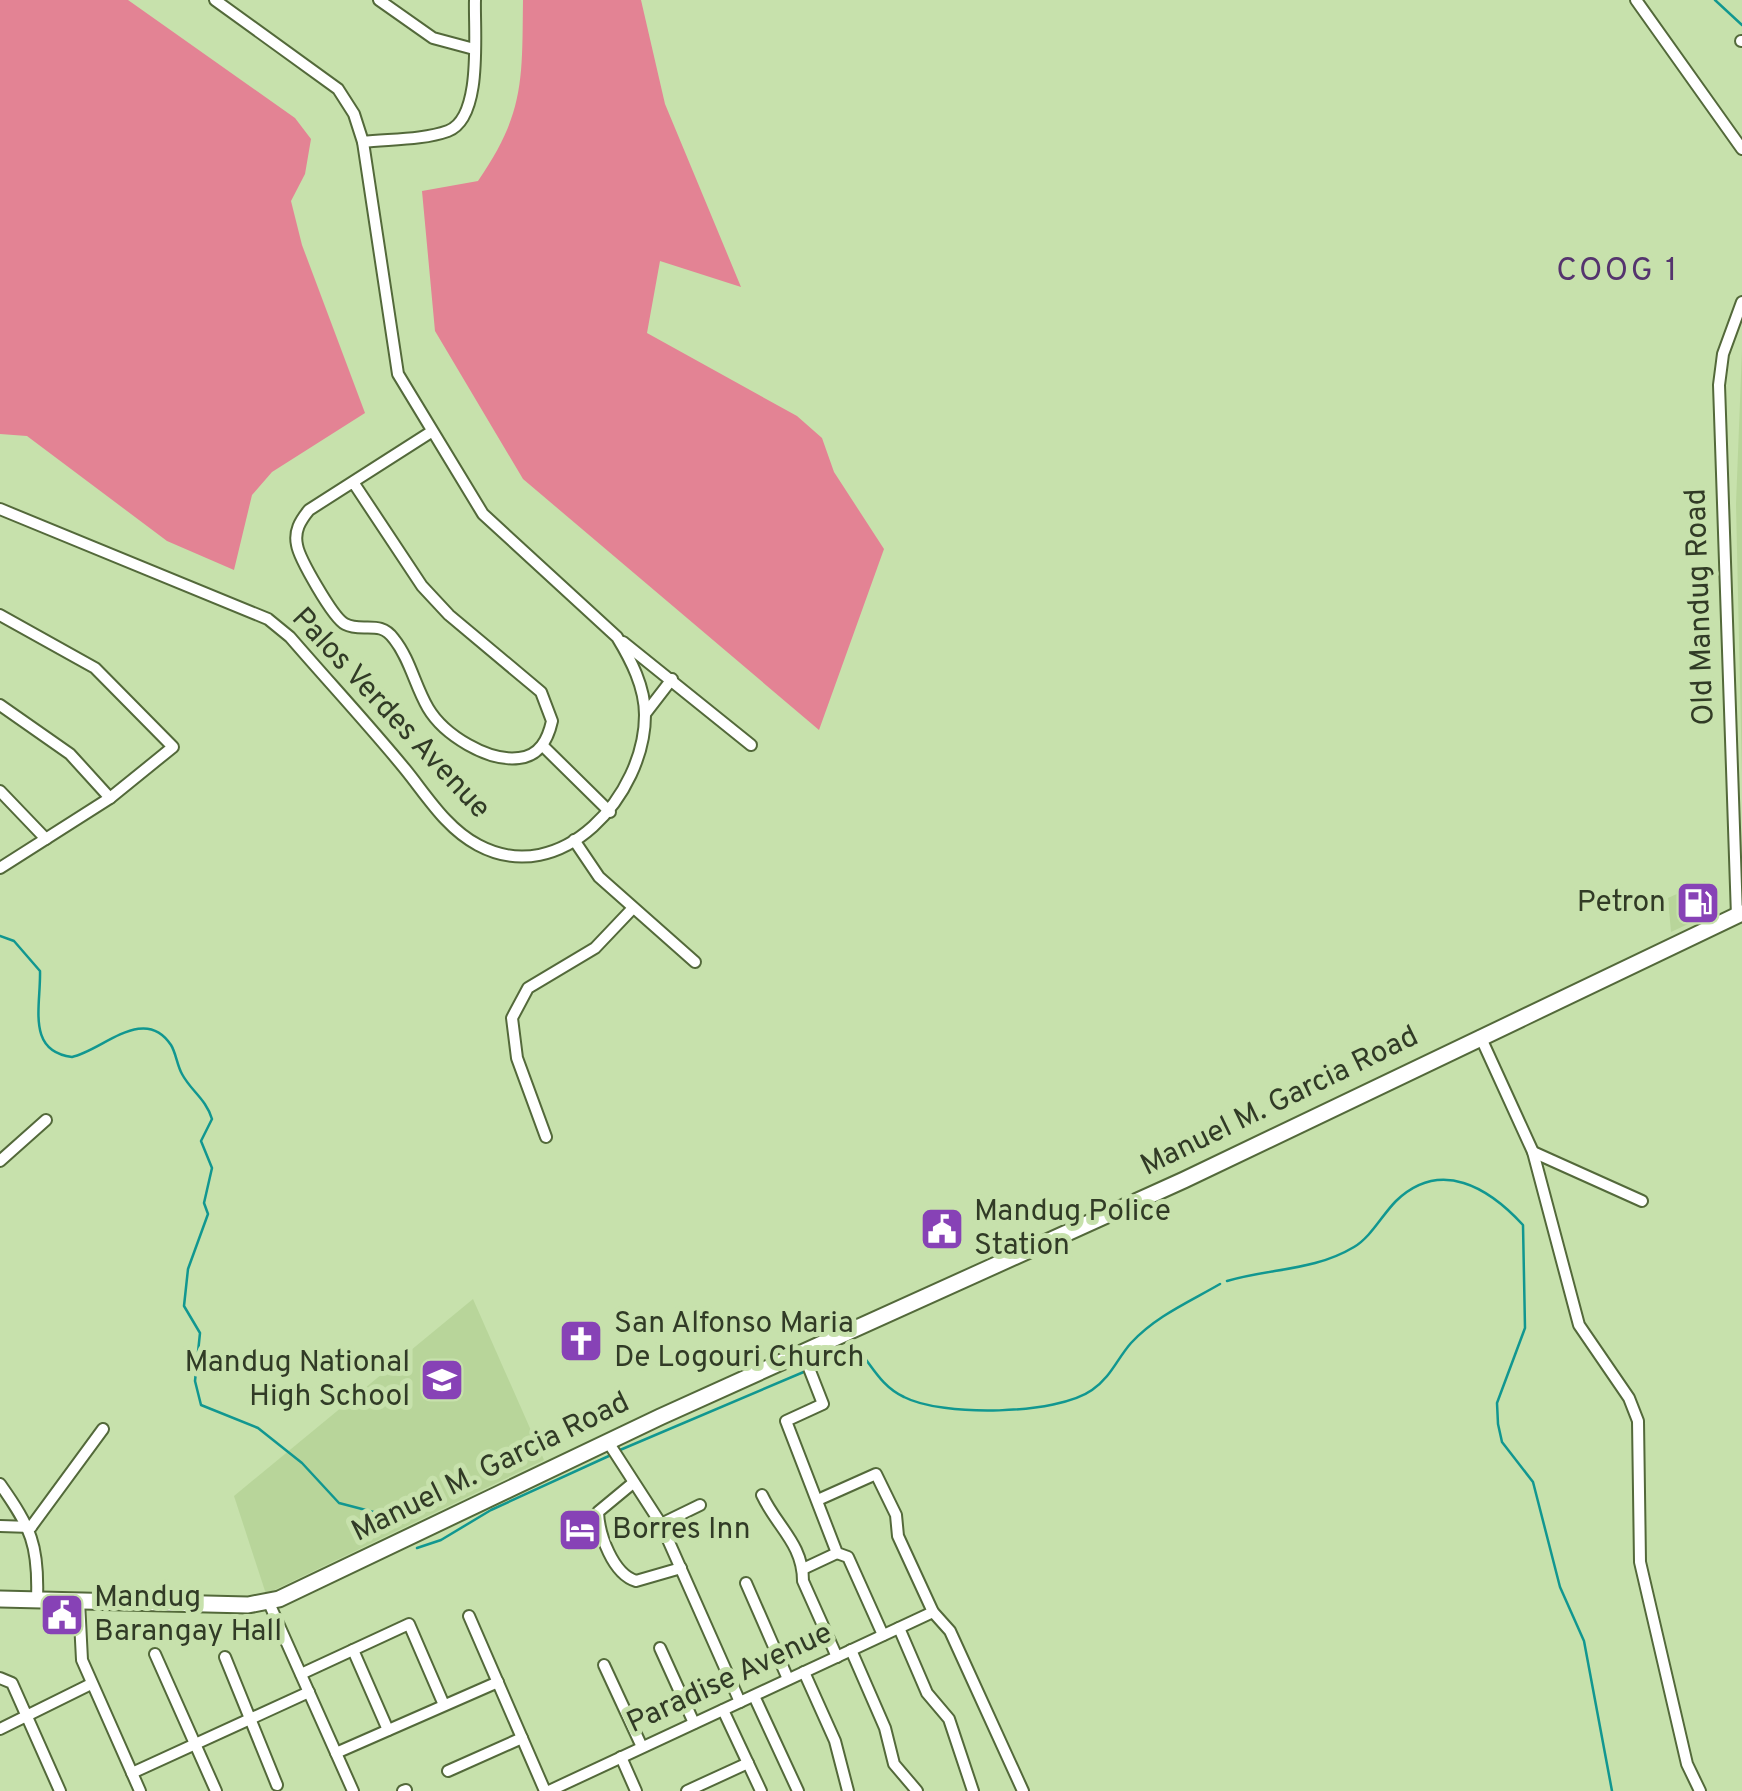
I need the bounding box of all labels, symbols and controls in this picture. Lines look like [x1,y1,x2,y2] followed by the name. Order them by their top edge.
[1556,252,1680,292] district label: COOG 1
[1678,488,1724,726] street label: Old Mandug Road
[283,601,497,827] street label: Palos Verdes Avenue
[1675,880,1721,926] fuel station icon: Petron
[1577,885,1666,922] place label: Petron
[1135,1019,1425,1185] street label: Manuel M. Garcia Road
[974,1194,1171,1265] place label: Mandug Police Station
[919,1206,965,1252] public building icon: Mandug Police Station
[614,1306,864,1377] place label: San Alfonso Maria De Logouri Church
[558,1318,604,1364] church icon: San Alfonso Maria De Logouri Church
[184,1345,410,1416] place label: Mandug National High School
[419,1357,465,1403] school or university icon: Mandug National High School
[346,1385,636,1551] street label: Manuel M. Garcia Road
[557,1507,603,1553] hotel icon: Borres Inn
[612,1512,751,1549] place label: Borres Inn
[94,1580,282,1651] place label: Mandug Barangay Hall
[39,1592,85,1638] public building icon: Mandug Barangay Hall
[621,1615,839,1743] street label: Paradise Avenue

